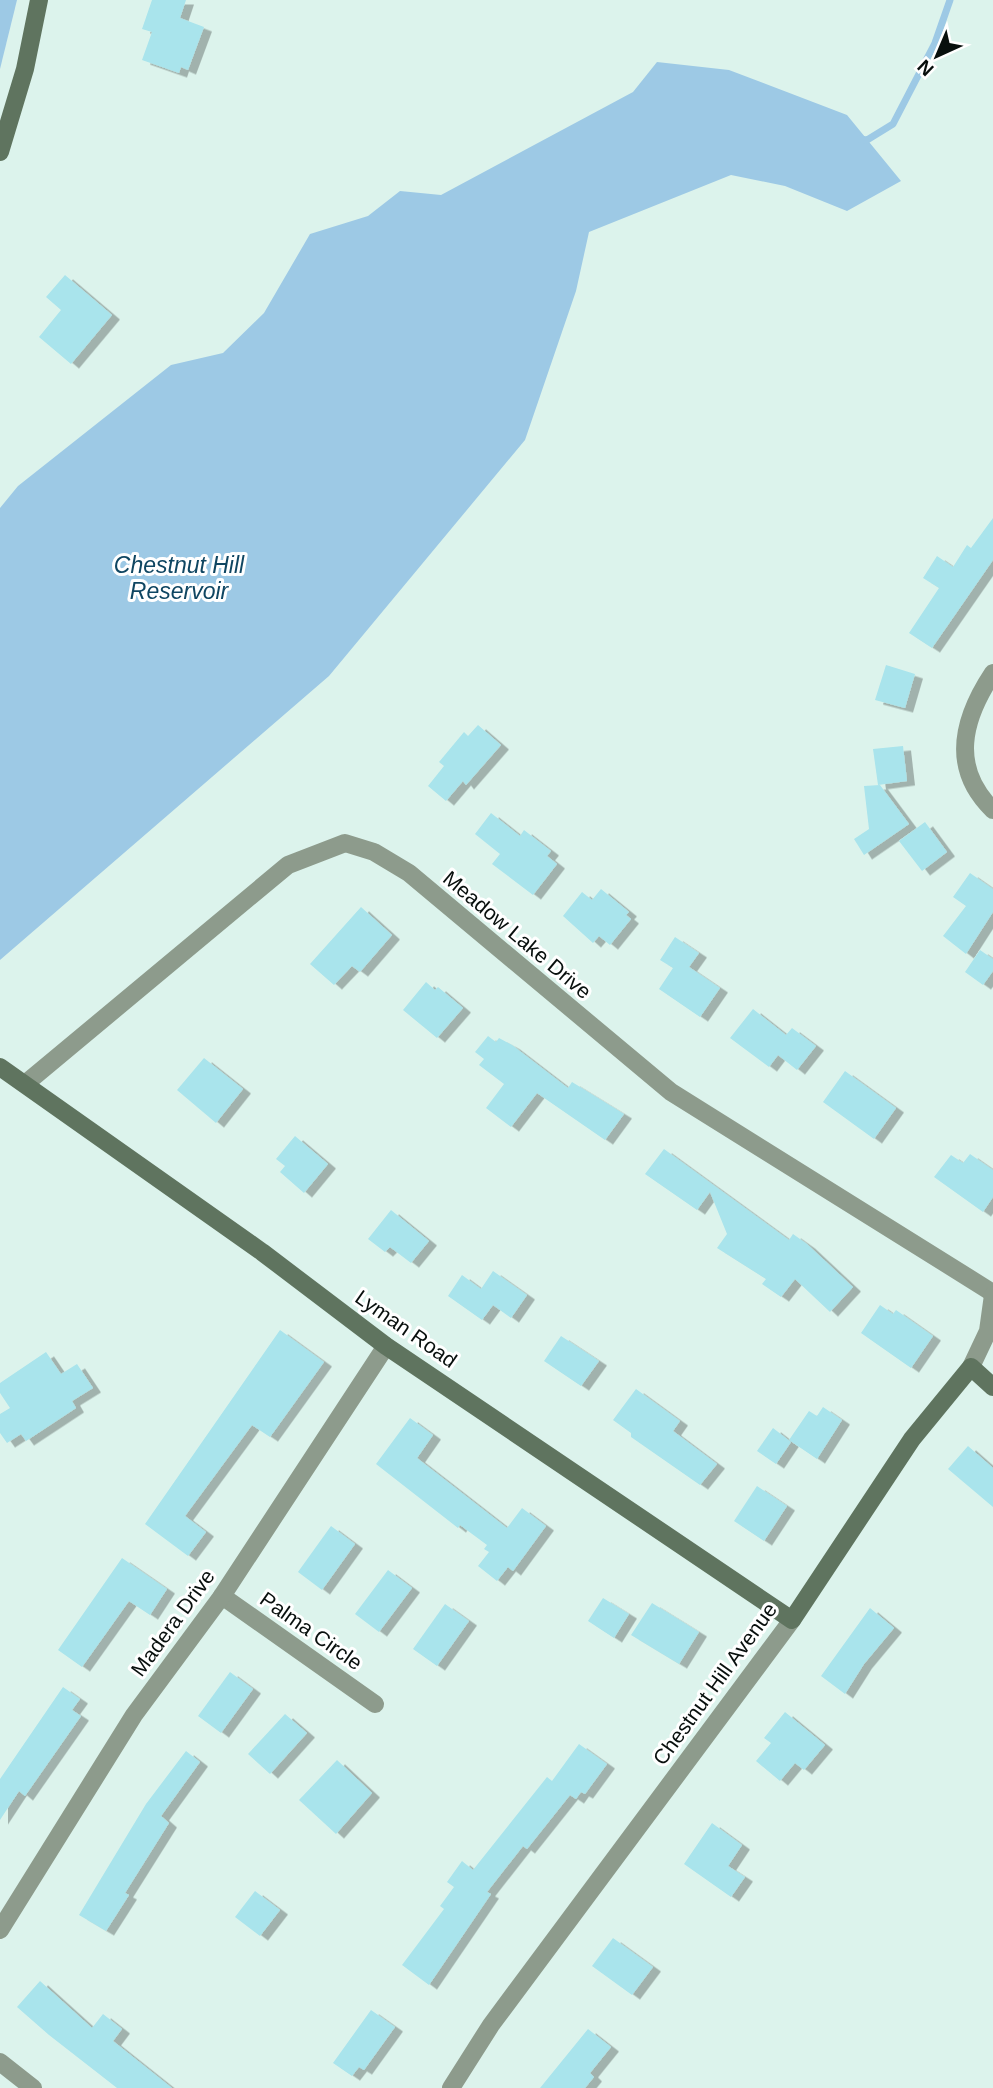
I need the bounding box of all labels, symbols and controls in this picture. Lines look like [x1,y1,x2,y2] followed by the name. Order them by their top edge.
[902,21,972,91] north arrow
[913,56,938,80] text: N
[114,552,245,604] water label: Chestnut Hill Reservoir
[439,866,596,1003] street label: Meadow Lake Drive
[351,1285,461,1372] street label: Lyman Road
[126,1565,219,1680] street label: Madera Drive
[256,1587,367,1674] street label: Palma Circle
[648,1598,781,1769] street label: Chestnut Hill Avenue

